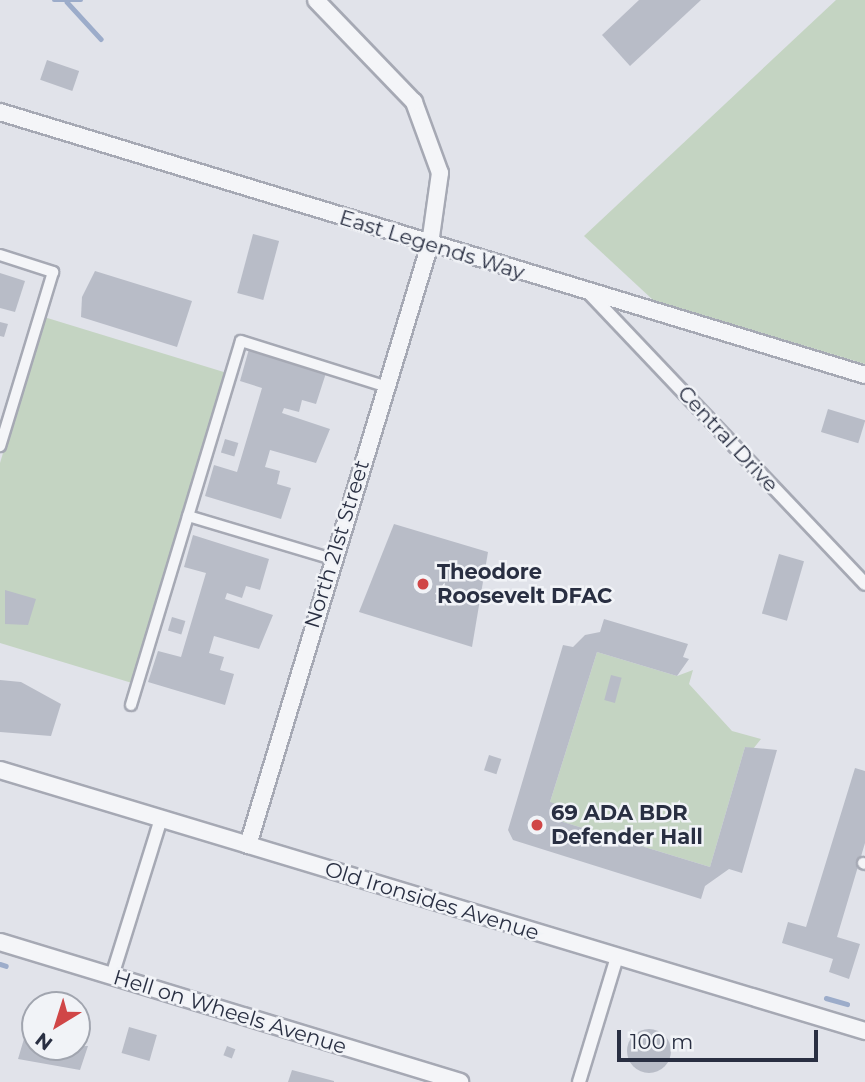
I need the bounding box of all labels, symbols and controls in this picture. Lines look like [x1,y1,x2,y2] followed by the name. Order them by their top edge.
[336,205,528,285] street label: East Legends Way
[672,381,784,497] street label: Central Drive
[299,457,375,631] street label: North 21st Street
[437,559,612,609] place label: Theodore Roosevelt DFAC
[415,576,431,592] marker: Theodore Roosevelt DFAC
[551,800,703,850] place label: 69 ADA BDR Defender Hall
[529,817,545,833] marker: 69 ADA BDR Defender Hall
[322,856,542,946] street label: Old Ironsides Avenue
[110,964,350,1060] street label: Hell on Wheels Avenue
[21,991,91,1061] north arrow
[620,1016,821,1060] scale bar
[31,1028,57,1055] text: N
[630,1029,693,1054] text: 100 m

